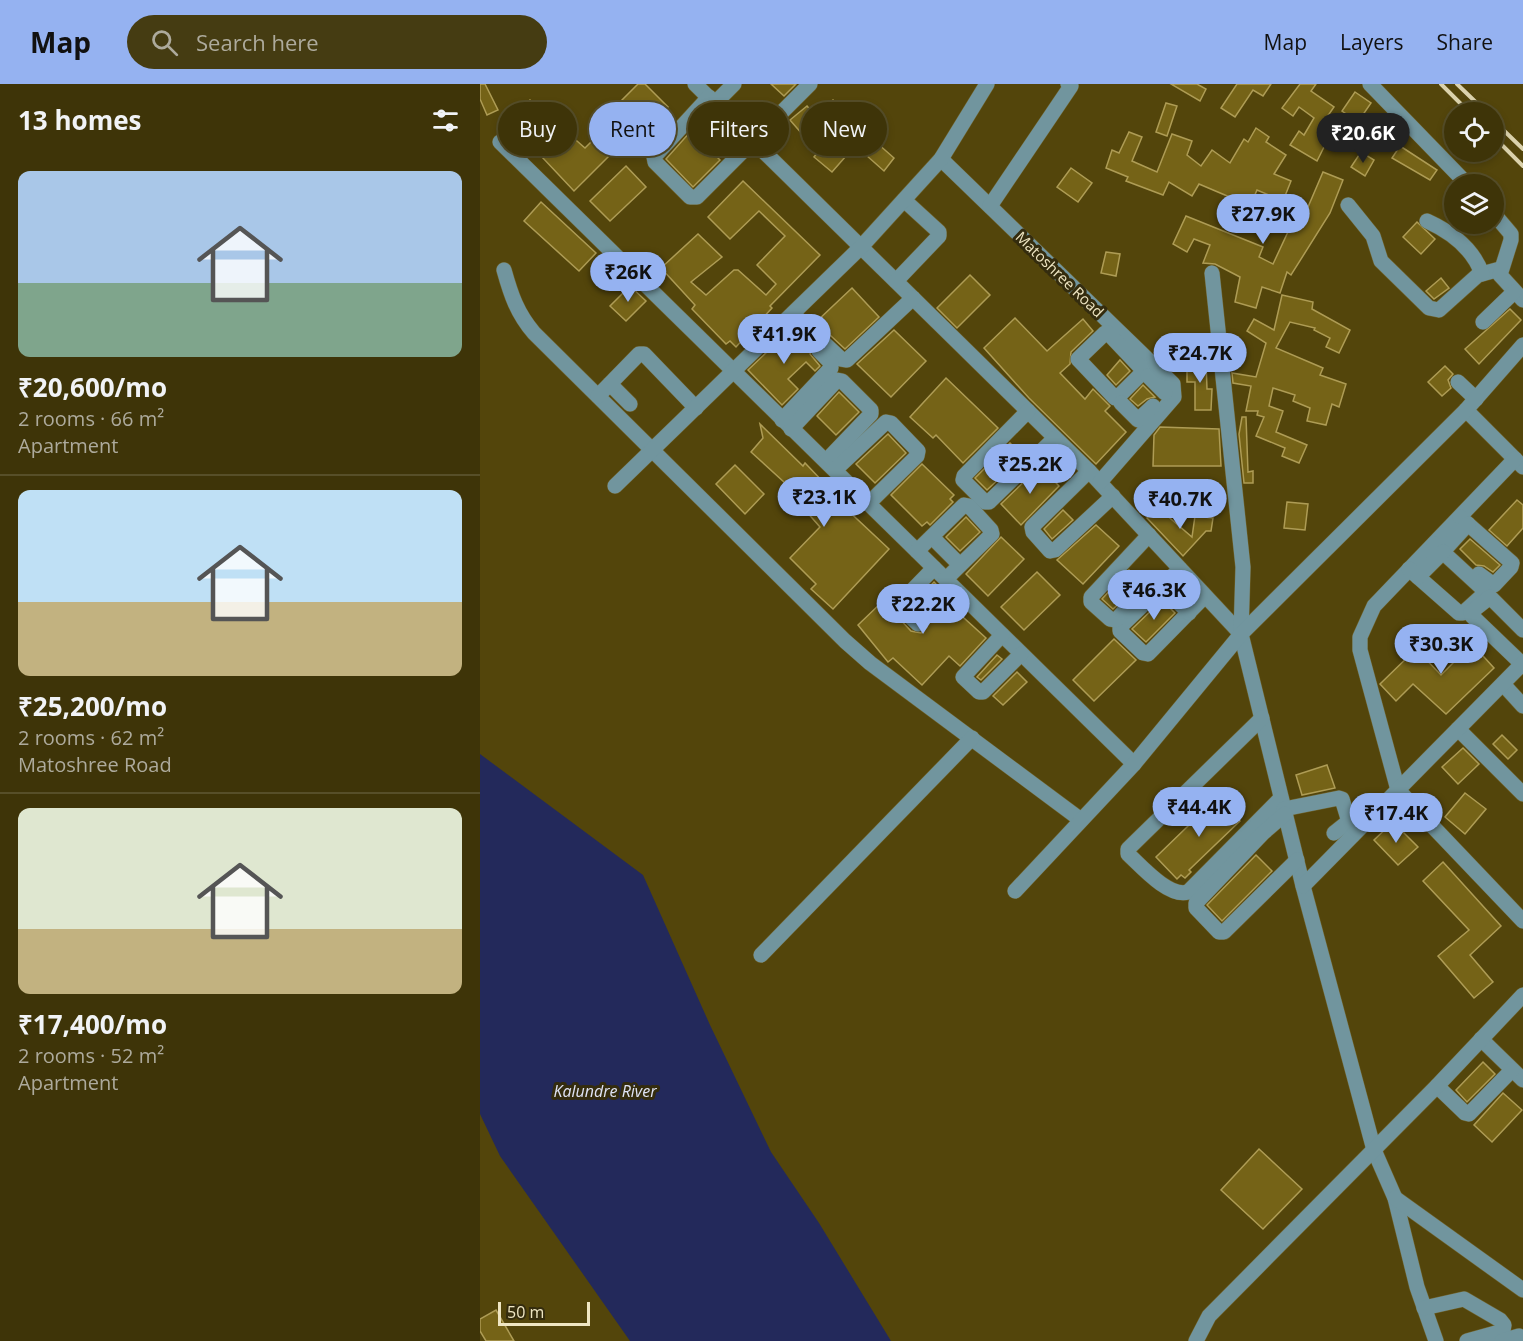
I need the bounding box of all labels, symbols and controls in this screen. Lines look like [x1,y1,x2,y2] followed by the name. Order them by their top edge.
[127,15,547,69] search box
[30,23,91,61] text: Map
[148,26,181,59] icon: search
[196,27,319,57] text: Search here
[1264,28,1307,56] text: Map
[1340,28,1404,56] text: Layers
[1437,28,1493,56] text: Share
[18,102,142,138] text: 13 homes
[498,102,577,156] chip: Buy
[589,102,676,156] chip: Rent
[688,102,789,156] chip: Filters
[801,102,887,156] chip: New
[1444,102,1504,234] map controls
[1444,102,1504,162] button: locate
[429,104,462,137] icon: filters
[1314,113,1412,164] pin: ₹20.6K
[1331,119,1395,146] text: ₹20.6K
[1444,174,1504,234] button: layers
[1214,194,1312,245] pin: ₹27.9K
[1231,200,1295,227] text: ₹27.9K
[186,210,294,318] icon: home
[1012,227,1108,321] street label: Matoshree Road
[592,252,664,303] pin: ₹26K
[604,258,652,285] text: ₹26K
[735,314,833,365] pin: ₹41.9K
[752,320,816,347] text: ₹41.9K
[1151,333,1249,384] pin: ₹24.7K
[1168,339,1232,366] text: ₹24.7K
[18,369,167,405] text: ₹20,600/mo
[18,405,164,432] text: 2 rooms · 66 m²
[18,432,118,459] text: Apartment
[981,444,1079,495] pin: ₹25.2K
[998,450,1062,477] text: ₹25.2K
[775,477,873,528] pin: ₹23.1K
[1131,479,1229,530] pin: ₹40.7K
[792,483,856,510] text: ₹23.1K
[1148,485,1212,512] text: ₹40.7K
[186,529,294,637] icon: home
[1105,570,1203,621] pin: ₹46.3K
[1122,576,1186,603] text: ₹46.3K
[874,584,972,635] pin: ₹22.2K
[891,590,955,617] text: ₹22.2K
[1392,624,1490,675] pin: ₹30.3K
[1409,630,1473,657] text: ₹30.3K
[18,688,167,724] text: ₹25,200/mo
[18,724,164,751] text: 2 rooms · 62 m²
[18,751,172,778] text: Matoshree Road
[1150,787,1248,838] pin: ₹44.4K
[1167,793,1231,820] text: ₹44.4K
[1347,793,1445,844] pin: ₹17.4K
[1364,799,1428,826] text: ₹17.4K
[186,847,294,955] icon: home
[18,1006,167,1042] text: ₹17,400/mo
[18,1042,164,1069] text: 2 rooms · 52 m²
[18,1069,118,1096] text: Apartment
[553,1080,657,1102] water label: Kalundre River
[498,1299,590,1326] scale bar
[507,1301,544,1323] text: 50 m

